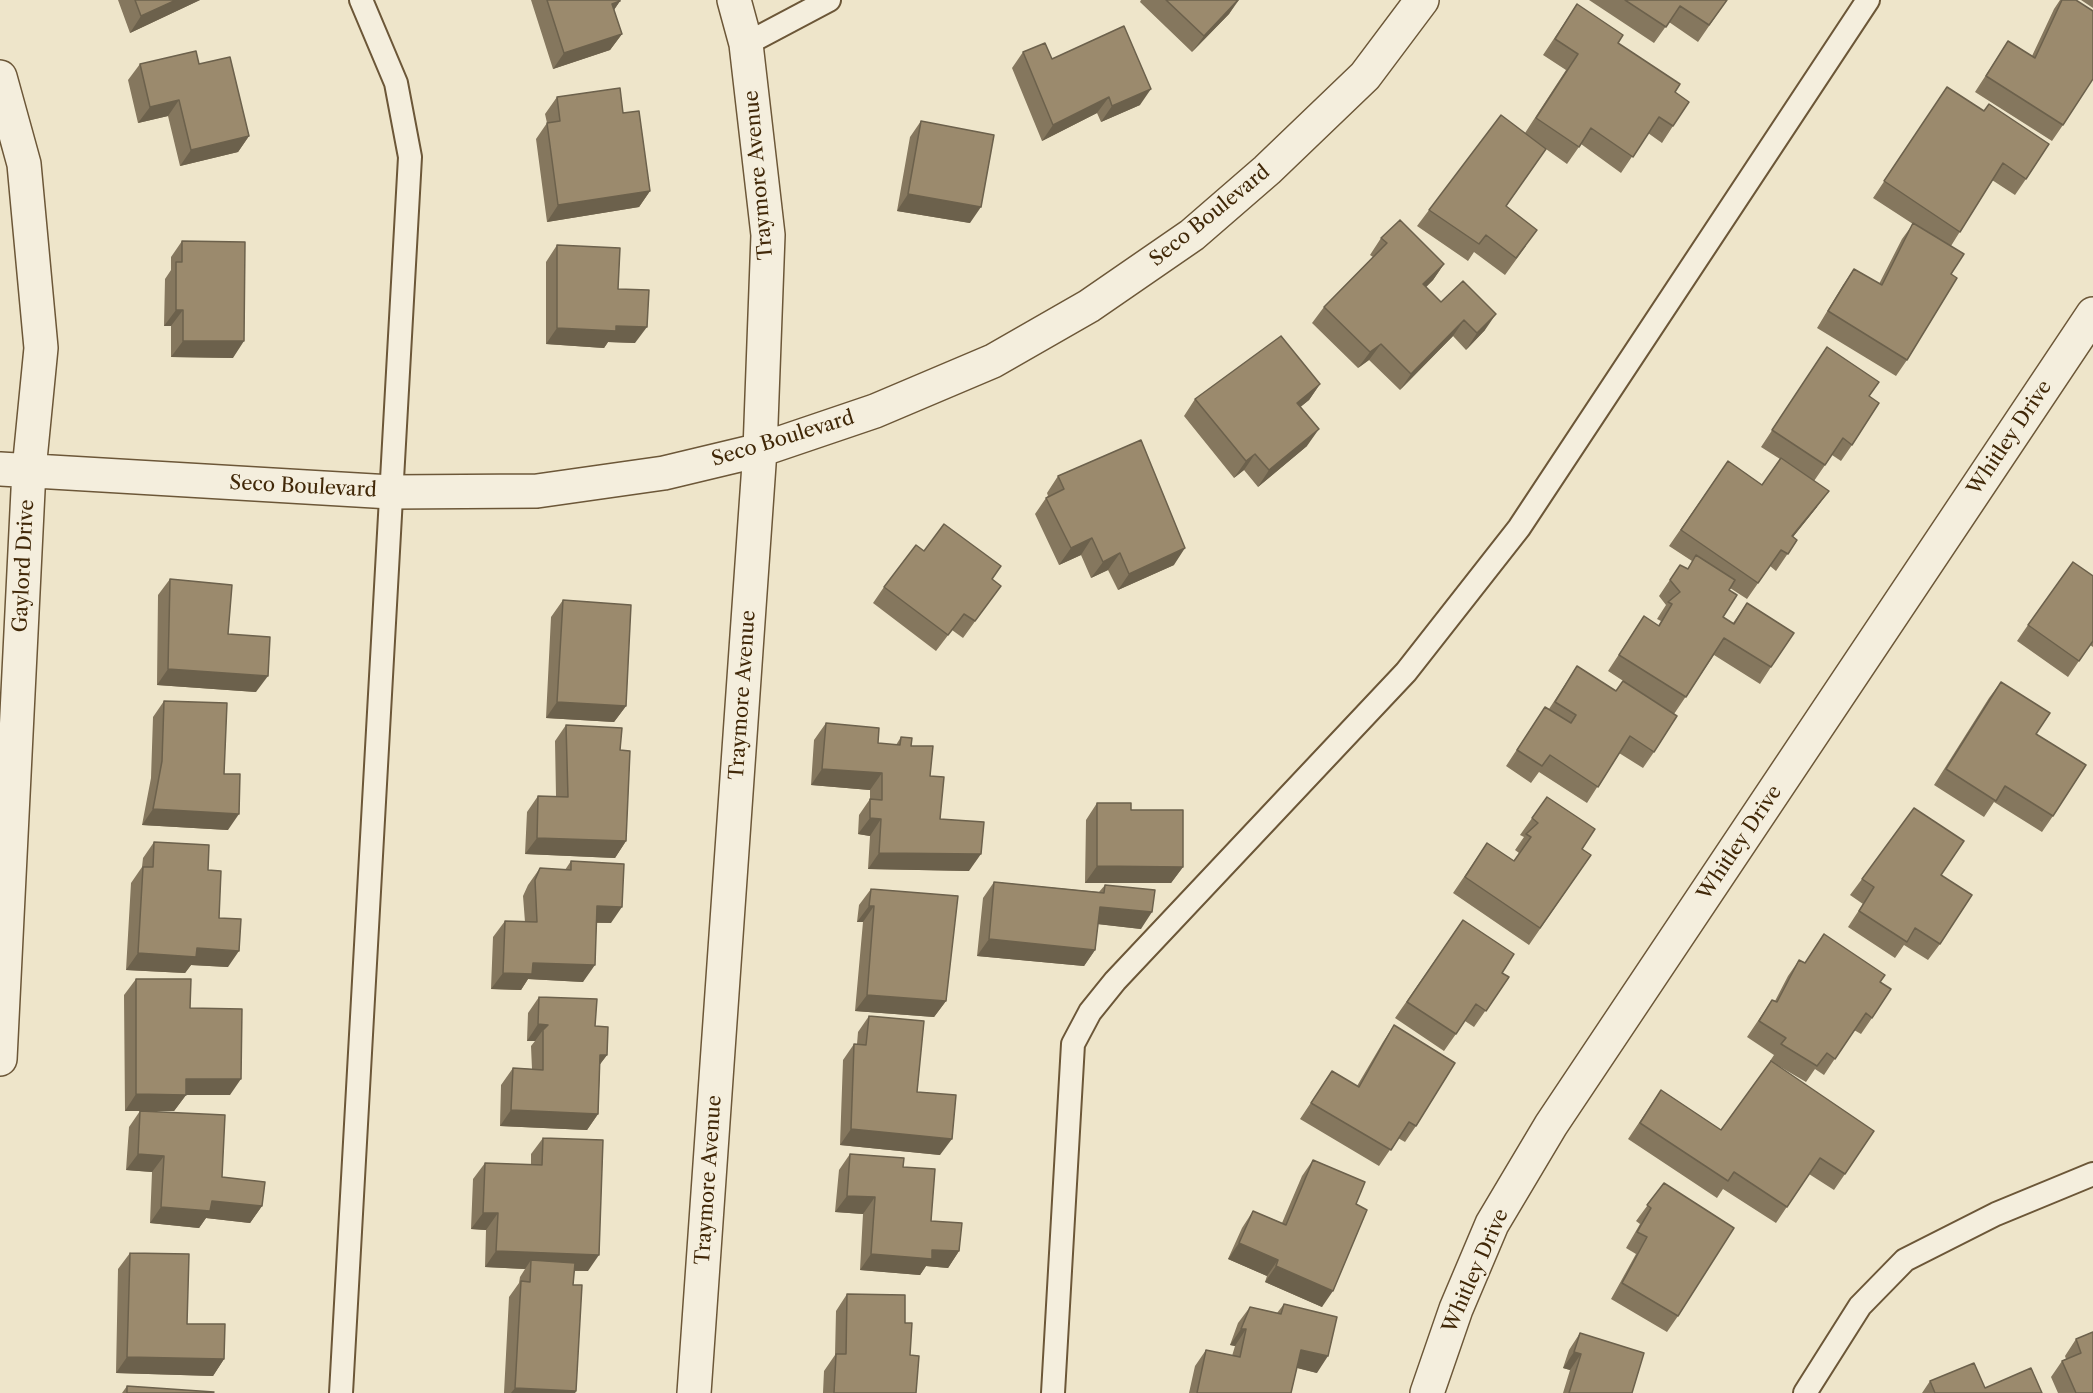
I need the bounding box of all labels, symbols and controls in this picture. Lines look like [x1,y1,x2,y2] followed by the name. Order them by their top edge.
[740,89,778,261] street label: Traymore Avenue
[1145,160,1275,272] street label: Seco Boulevard
[1963,376,2057,500] street label: Whitley Drive
[709,406,857,472] street label: Seco Boulevard
[229,471,377,503] street label: Seco Boulevard
[9,499,39,633] street label: Gaylord Drive
[725,609,761,781] street label: Traymore Avenue
[1693,781,1787,905] street label: Whitley Drive
[691,1094,727,1266] street label: Traymore Avenue
[1438,1205,1514,1337] street label: Whitley Drive

